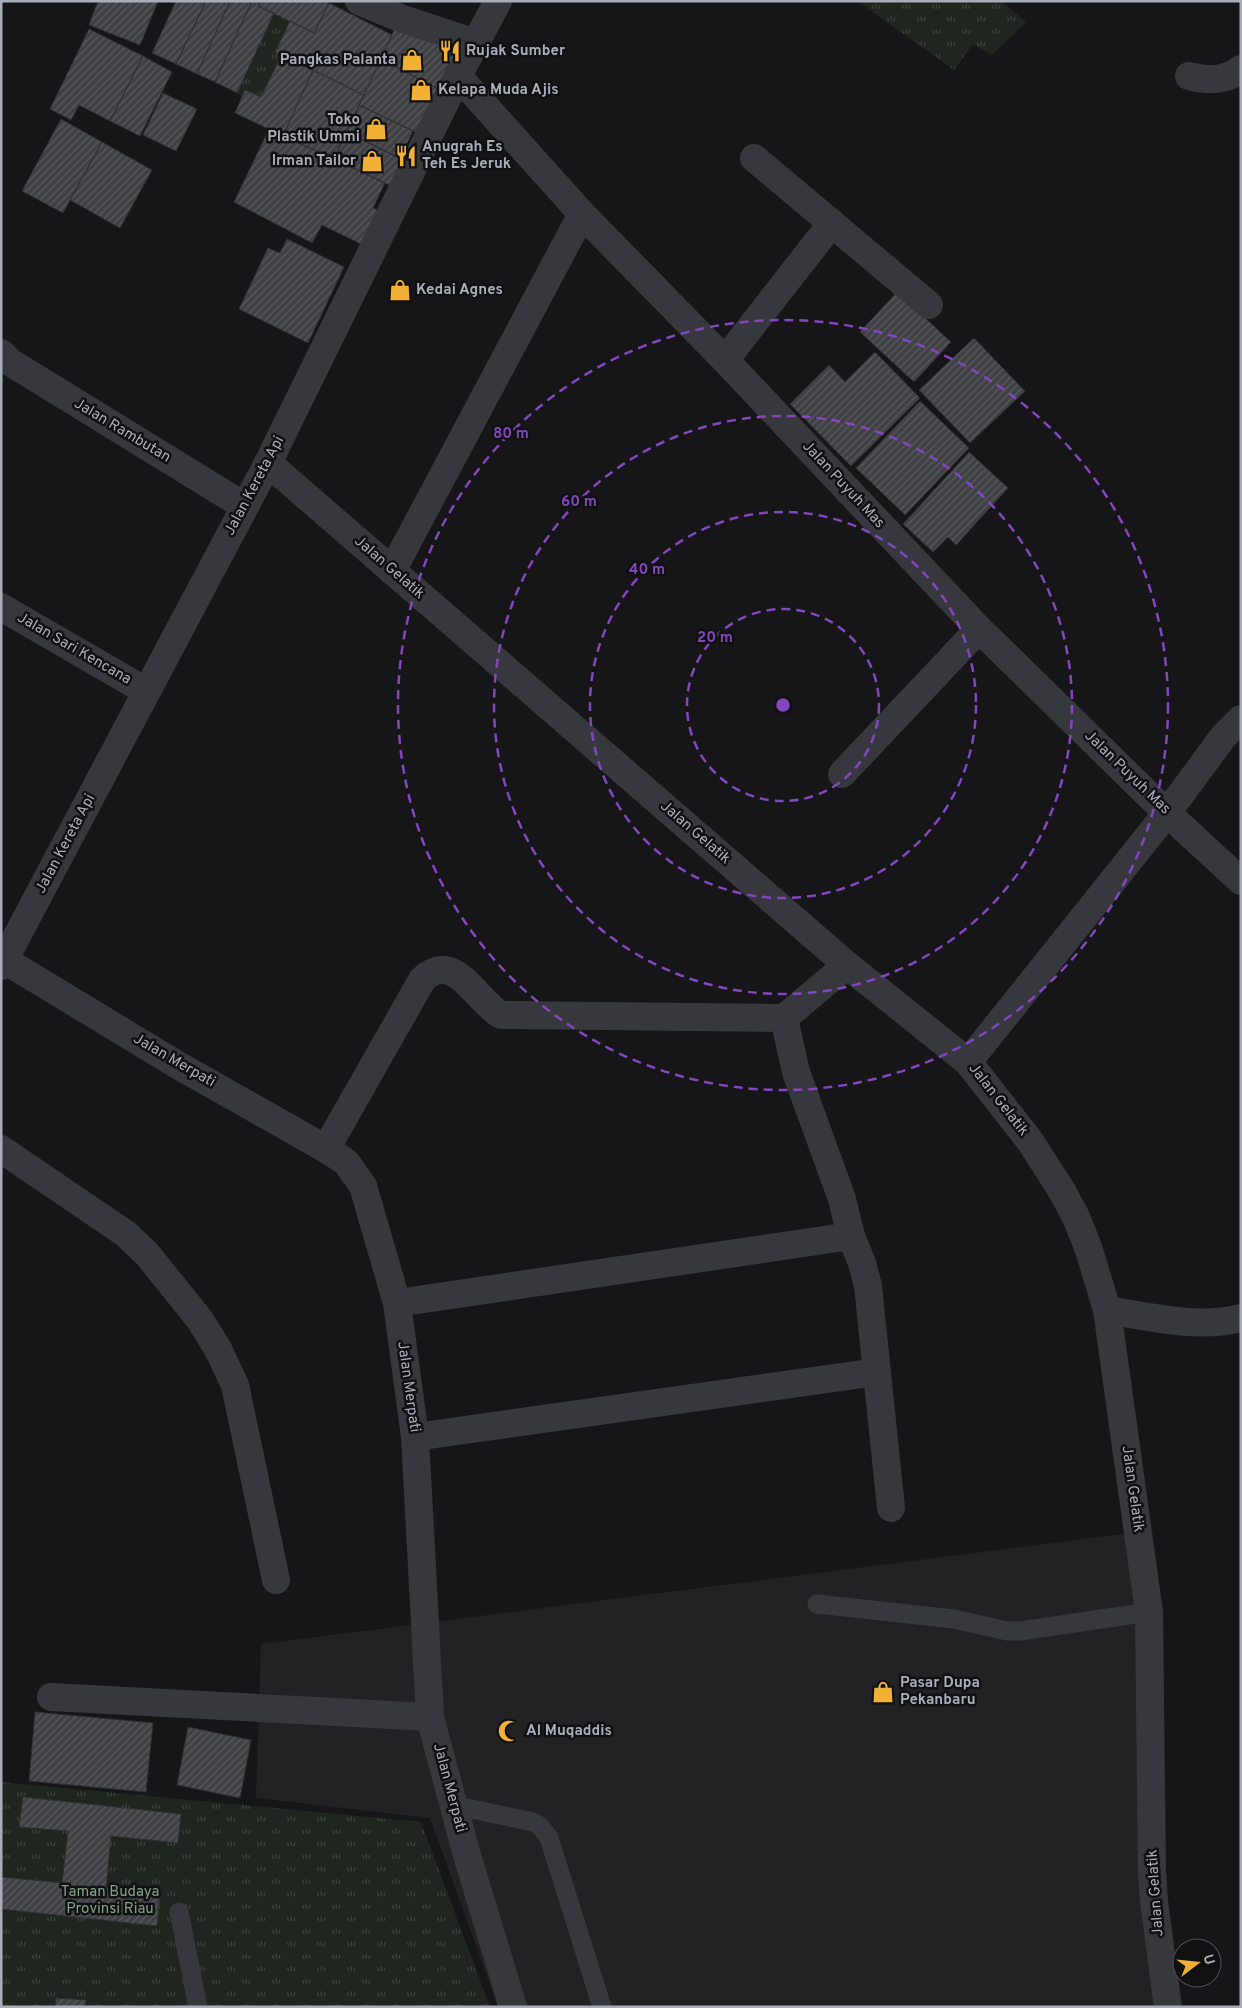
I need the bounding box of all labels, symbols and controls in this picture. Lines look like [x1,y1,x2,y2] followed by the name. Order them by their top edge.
[437,38,463,64] restaurant icon: Rujak Sumber
[466,42,566,61] place label: Rujak Sumber
[399,47,425,73] shop icon: Pangkas Palanta
[280,51,396,70] place label: Pangkas Palanta
[408,77,434,103] shop icon: Kelapa Muda Ajis
[438,81,559,100] place label: Kelapa Muda Ajis
[267,111,360,147] place label: Toko Plastik Ummi
[363,116,389,142] shop icon: Toko Plastik Ummi
[422,138,511,174] place label: Anugrah Es Teh Es Jeruk
[393,143,419,169] restaurant icon: Anugrah Es Teh Es Jeruk
[359,148,385,174] shop icon: Irman Tailor
[272,152,357,171] place label: Irman Tailor
[387,277,413,303] shop icon: Kedai Agnes
[416,281,503,300] place label: Kedai Agnes
[70,395,174,467] street label: Jalan Rambutan
[493,425,529,444] text: 80 m
[221,433,289,539] street label: Jalan Kereta Api
[798,437,888,533] street label: Jalan Puyuh Mas
[561,493,597,512] text: 60 m
[350,532,428,604] street label: Jalan Gelatik
[629,561,665,580] text: 40 m
[14,609,134,689] street label: Jalan Sari Kencana
[697,629,733,648] text: 20 m
[774,696,792,714] centre of rings
[1080,727,1174,819] street label: Jalan Puyuh Mas
[32,791,100,897] street label: Jalan Kereta Api
[656,797,734,869] street label: Jalan Gelatik
[130,1030,218,1092] street label: Jalan Merpati
[964,1060,1032,1140] street label: Jalan Gelatik
[392,1340,424,1434] street label: Jalan Merpati
[1117,1445,1147,1534] street label: Jalan Gelatik
[900,1674,980,1710] place label: Pasar Dupa Pekanbaru
[870,1679,896,1705] shop icon: Pasar Dupa Pekanbaru
[496,1718,522,1744] mosque icon: Al Muqaddis
[526,1722,612,1741] place label: Al Muqaddis
[428,1741,470,1835] street label: Jalan Merpati
[1143,1849,1169,1937] street label: Jalan Gelatik
[61,1883,159,1919] park label: Taman Budaya Provinsi Riau
[1172,1938,1222,1988] north arrow
[1199,1953,1218,1967] text: U

